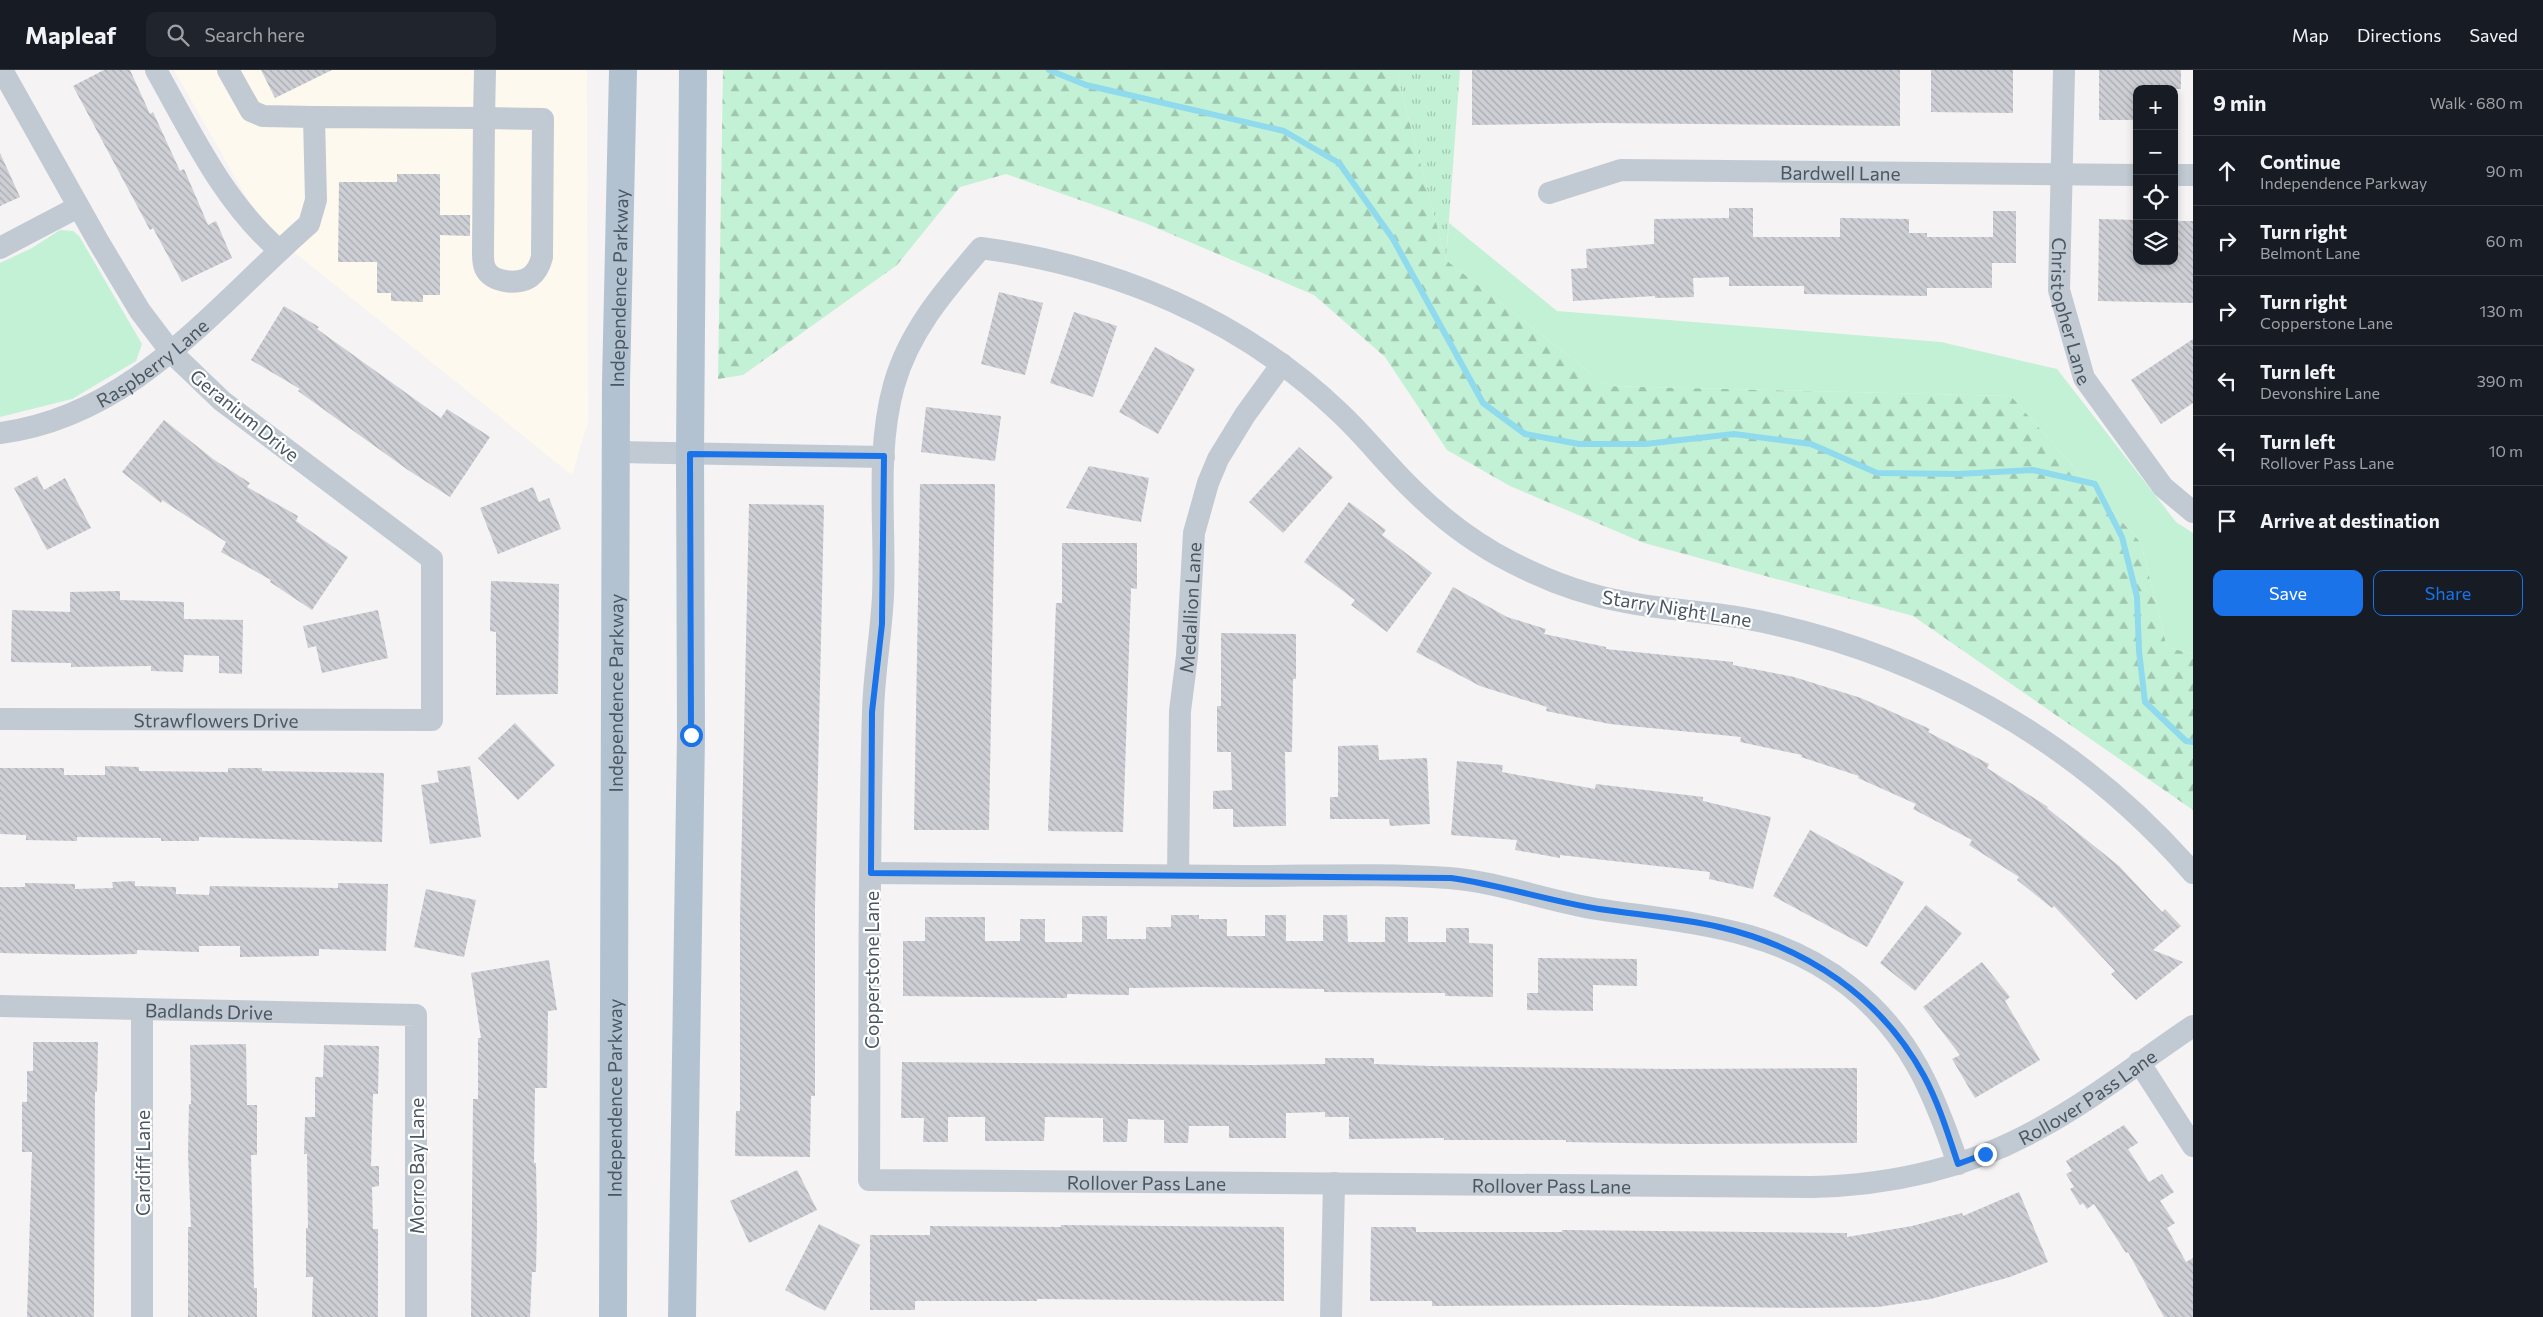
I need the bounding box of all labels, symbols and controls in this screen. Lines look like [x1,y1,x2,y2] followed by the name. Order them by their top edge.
[146,12,496,57] search box
[25,20,116,49] text: Mapleaf
[164,21,192,49] icon: search
[204,23,305,46] text: Search here
[2292,24,2329,46] text: Map
[2357,24,2441,46] text: Directions
[2469,24,2518,46] text: Saved
[2133,85,2178,265] map controls
[2133,85,2178,130] button: +
[2213,90,2266,115] text: 9 min
[2430,93,2523,112] text: Walk · 680 m
[2133,130,2178,175] button: −
[2260,150,2340,173] text: Continue
[2213,157,2241,185] icon: ahead
[1780,160,1901,184] street label: Bardwell Lane
[2486,161,2523,180] text: 90 m
[2260,173,2427,192] text: Independence Parkway
[2133,175,2178,220] button: locate
[604,188,632,387] street label: Independence Parkway
[2133,220,2178,265] button: layers
[2260,220,2347,243] text: Turn right
[2213,227,2241,255] icon: right
[2486,231,2523,250] text: 60 m
[2047,237,2096,389] street label: Christopher Lane
[2260,243,2360,262] text: Belmont Lane
[2260,290,2347,313] text: Turn right
[2213,297,2241,325] icon: right
[2480,301,2523,320] text: 130 m
[92,313,213,412] street label: Raspberry Lane
[2260,313,2393,332] text: Copperstone Lane
[2260,360,2335,383] text: Turn left
[186,364,304,466] street label: Geranium Drive
[2213,367,2241,395] icon: left
[2477,371,2523,390] text: 390 m
[2260,383,2380,402] text: Devonshire Lane
[2260,430,2335,453] text: Turn left
[2213,437,2241,465] icon: left
[2489,441,2523,460] text: 10 m
[2260,453,2394,472] text: Rollover Pass Lane
[2213,507,2241,535] icon: arrive
[2260,509,2440,532] text: Arrive at destination
[1173,541,1205,674] street label: Medallion Lane
[2213,570,2363,616] button: Save
[2373,570,2523,616] button: Share
[1601,585,1753,631] street label: Starry Night Lane
[603,593,627,792] street label: Independence Parkway
[134,708,298,731] street label: Strawflowers Drive
[680,724,703,747] route start
[860,891,883,1049] street label: Copperstone Lane
[145,998,273,1023] street label: Badlands Drive
[602,998,626,1197] street label: Independence Parkway
[2014,1044,2160,1149] street label: Rollover Pass Lane
[405,1098,428,1234] street label: Morro Bay Lane
[131,1110,154,1216] street label: Cardiff Lane
[1974,1143,1997,1166] route end
[1067,1170,1226,1194] street label: Rollover Pass Lane
[1472,1173,1631,1197] street label: Rollover Pass Lane

